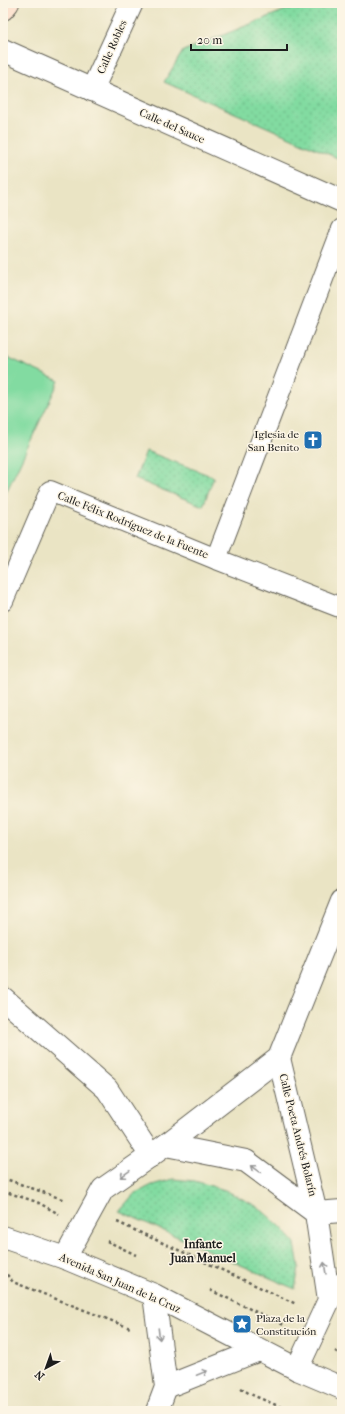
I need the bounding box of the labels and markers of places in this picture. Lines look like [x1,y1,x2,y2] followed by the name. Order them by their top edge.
[248,428,300,454] place label: Iglesia de San Benito
[302,429,324,451] church icon: Iglesia de San Benito
[256,1312,317,1338] place label: Plaza de la Constitución
[231,1313,253,1335] place icon: Plaza de la Constitución

